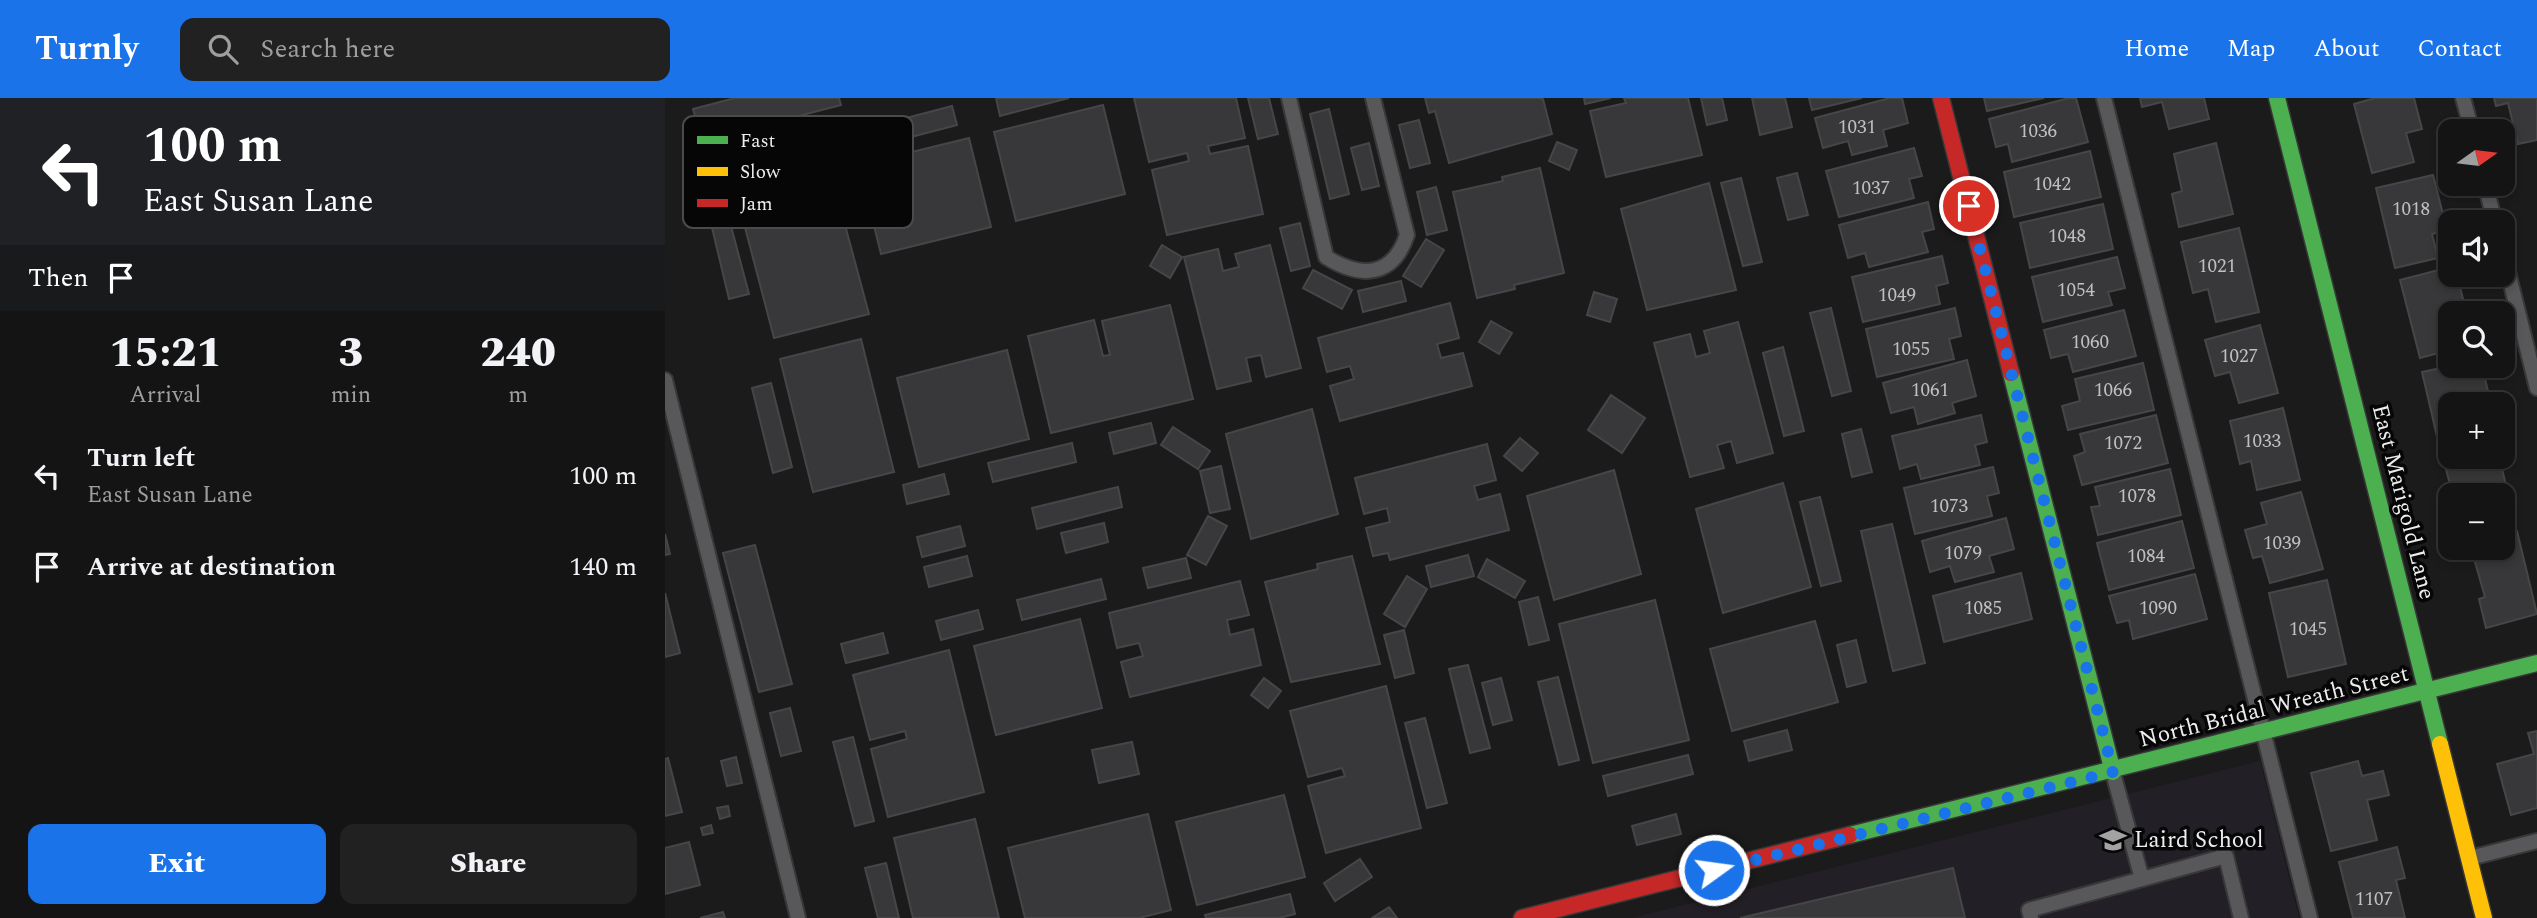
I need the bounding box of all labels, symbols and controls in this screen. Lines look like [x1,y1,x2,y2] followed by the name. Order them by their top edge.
[180,18,670,81] search box
[35,24,138,74] text: Turnly
[260,29,395,69] text: Search here
[204,30,242,68] icon: search
[2124,31,2189,67] text: Home
[2227,31,2275,67] text: Map
[2313,31,2379,67] text: About
[2417,31,2502,67] text: Contact
[143,109,282,184] text: 100 m
[1838,113,1876,142] house number: 1031
[683,116,913,228] legend
[2019,117,2057,146] house number: 1036
[2438,119,2515,196] north arrow
[2438,119,2515,560] map controls
[28,126,119,217] icon: left
[740,127,776,156] text: Fast
[740,158,781,187] text: Slow
[2033,170,2071,199] house number: 1042
[1852,174,1890,203] house number: 1037
[1939,176,1999,236] pin
[143,177,373,226] text: East Susan Lane
[1950,187,1988,225] icon: arrive
[740,190,772,219] text: Jam
[2392,195,2430,224] house number: 1018
[2438,210,2515,287] button: sound
[2048,222,2086,251] house number: 1048
[2198,252,2236,281] house number: 1021
[28,258,88,298] text: Then
[102,259,140,297] icon: arrive
[2057,276,2095,305] house number: 1054
[1878,281,1916,310] house number: 1049
[2438,301,2515,378] button: search
[109,322,222,385] text: 15:21
[338,322,364,385] text: 3
[480,322,556,385] text: 240
[2071,328,2109,357] house number: 1060
[1892,335,1930,364] house number: 1055
[2220,342,2258,371] house number: 1027
[1911,376,1949,405] house number: 1061
[2094,376,2132,405] house number: 1066
[130,378,201,413] text: Arrival
[331,378,371,413] text: min
[508,378,528,413] text: m
[2438,392,2515,469] button: +
[2362,401,2444,603] street label: East Marigold Lane
[2243,427,2281,456] house number: 1033
[2104,429,2142,458] house number: 1072
[87,438,195,478] text: Turn left
[569,456,637,496] text: 100 m
[28,457,66,495] icon: left
[87,478,253,513] text: East Susan Lane
[2118,482,2156,511] house number: 1078
[2438,483,2515,560] button: −
[1930,492,1968,521] house number: 1073
[2263,529,2301,558] house number: 1039
[1944,539,1982,568] house number: 1079
[2127,542,2165,571] house number: 1084
[87,547,336,587] text: Arrive at destination
[569,547,637,587] text: 140 m
[28,548,66,586] icon: arrive
[1964,594,2002,623] house number: 1085
[2139,594,2177,623] house number: 1090
[2289,615,2327,644] house number: 1045
[2135,657,2413,757] street label: North Bridal Wreath Street
[2134,823,2264,858] place label: Laird School
[28,824,326,904] button: Exit
[340,824,637,904] button: Share
[2098,825,2128,855] school or university icon: Laird School
[1677,833,1751,907] position arrow
[2355,885,2393,914] house number: 1107

